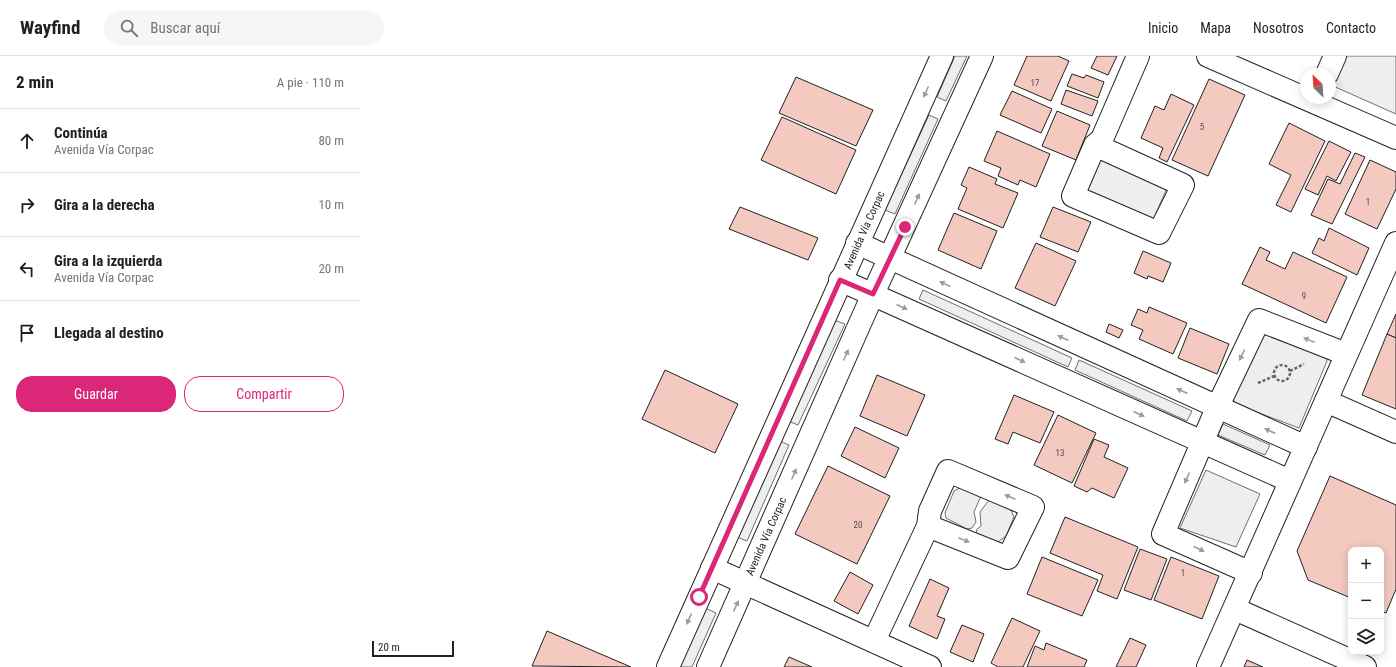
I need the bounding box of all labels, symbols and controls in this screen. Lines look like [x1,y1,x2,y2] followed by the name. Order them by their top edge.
[104,10,384,46] search box
[20,16,80,39] text: Wayfind
[118,17,140,39] icon: search
[150,19,220,37] text: Buscar aquí
[1148,20,1178,36] text: Inicio
[1200,20,1231,36] text: Mapa
[1253,20,1304,36] text: Nosotros
[1326,20,1376,36] text: Contacto
[1300,68,1336,104] north arrow
[16,72,54,92] text: 2 min
[277,75,344,90] text: A pie · 110 m
[1031,78,1040,88] house number: 17
[923,86,929,97] one-way arrow
[1200,122,1205,132] house number: 5
[54,124,108,142] text: Continúa
[16,130,38,152] icon: ahead
[318,133,344,148] text: 80 m
[54,142,154,157] text: Avenida Vía Corpac
[841,189,887,271] street label: Avenida Vía Corpac
[914,193,920,204] one-way arrow
[16,194,38,216] icon: right
[54,196,155,214] text: Gira a la derecha
[318,197,344,212] text: 10 m
[1366,197,1370,207] house number: 1
[896,218,914,236] route end
[54,252,162,270] text: Gira a la izquierda
[16,258,38,280] icon: left
[318,261,344,276] text: 20 m
[54,270,154,285] text: Avenida Vía Corpac
[939,281,950,287] one-way arrow
[1302,291,1306,301] house number: 9
[896,304,907,310] one-way arrow
[16,322,38,344] icon: arrive
[54,324,164,342] text: Llegada al destino
[1058,335,1069,341] one-way arrow
[1303,336,1315,342] one-way arrow
[844,349,850,361] one-way arrow
[1239,349,1245,361] one-way arrow
[1015,357,1026,363] one-way arrow
[16,376,176,412] button: Guardar
[184,376,344,412] button: Compartir
[1175,388,1187,394] one-way arrow
[1133,411,1144,417] one-way arrow
[1264,428,1276,434] one-way arrow
[1056,448,1064,458] house number: 13
[791,469,797,480] one-way arrow
[1184,473,1190,485] one-way arrow
[1004,494,1015,500] one-way arrow
[743,495,789,578] street label: Avenida Vía Corpac
[854,520,862,530] house number: 20
[959,538,971,544] one-way arrow
[1193,547,1205,553] one-way arrow
[1348,547,1384,655] map controls
[1348,547,1384,583] button: +
[1181,568,1185,578] house number: 1
[1348,583,1384,619] button: −
[690,588,708,606] route start
[733,600,739,612] one-way arrow
[686,613,692,624] one-way arrow
[1348,619,1384,655] button: layers
[372,639,454,658] scale bar
[378,641,400,654] text: 20 m

